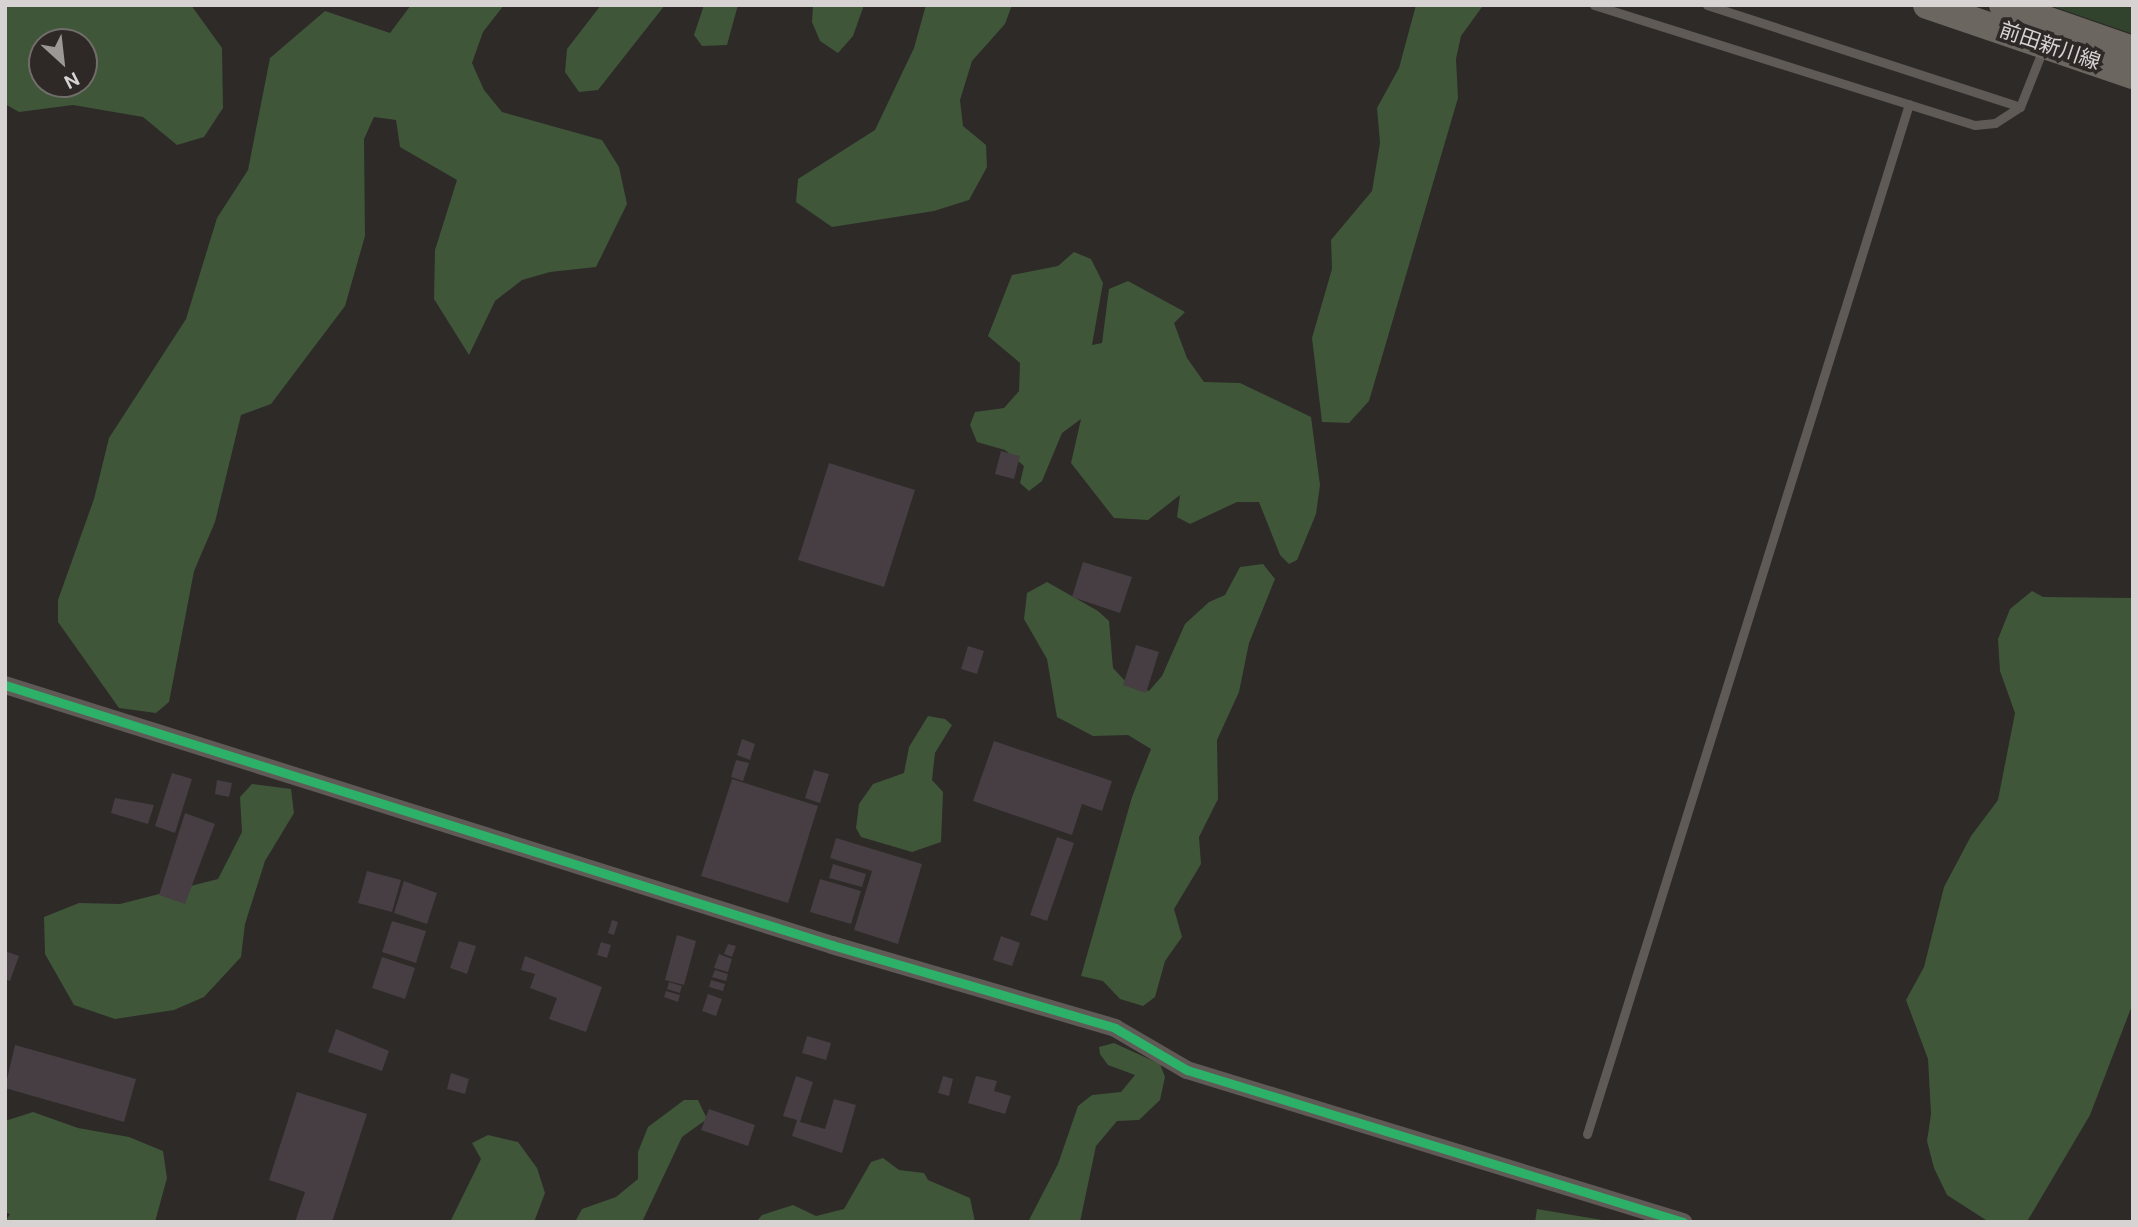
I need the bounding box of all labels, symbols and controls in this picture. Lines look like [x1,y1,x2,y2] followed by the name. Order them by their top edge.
[1996,17,2104,75] street label: 前田新川線
[28,28,98,98] north arrow
[60,66,84,95] text: N

